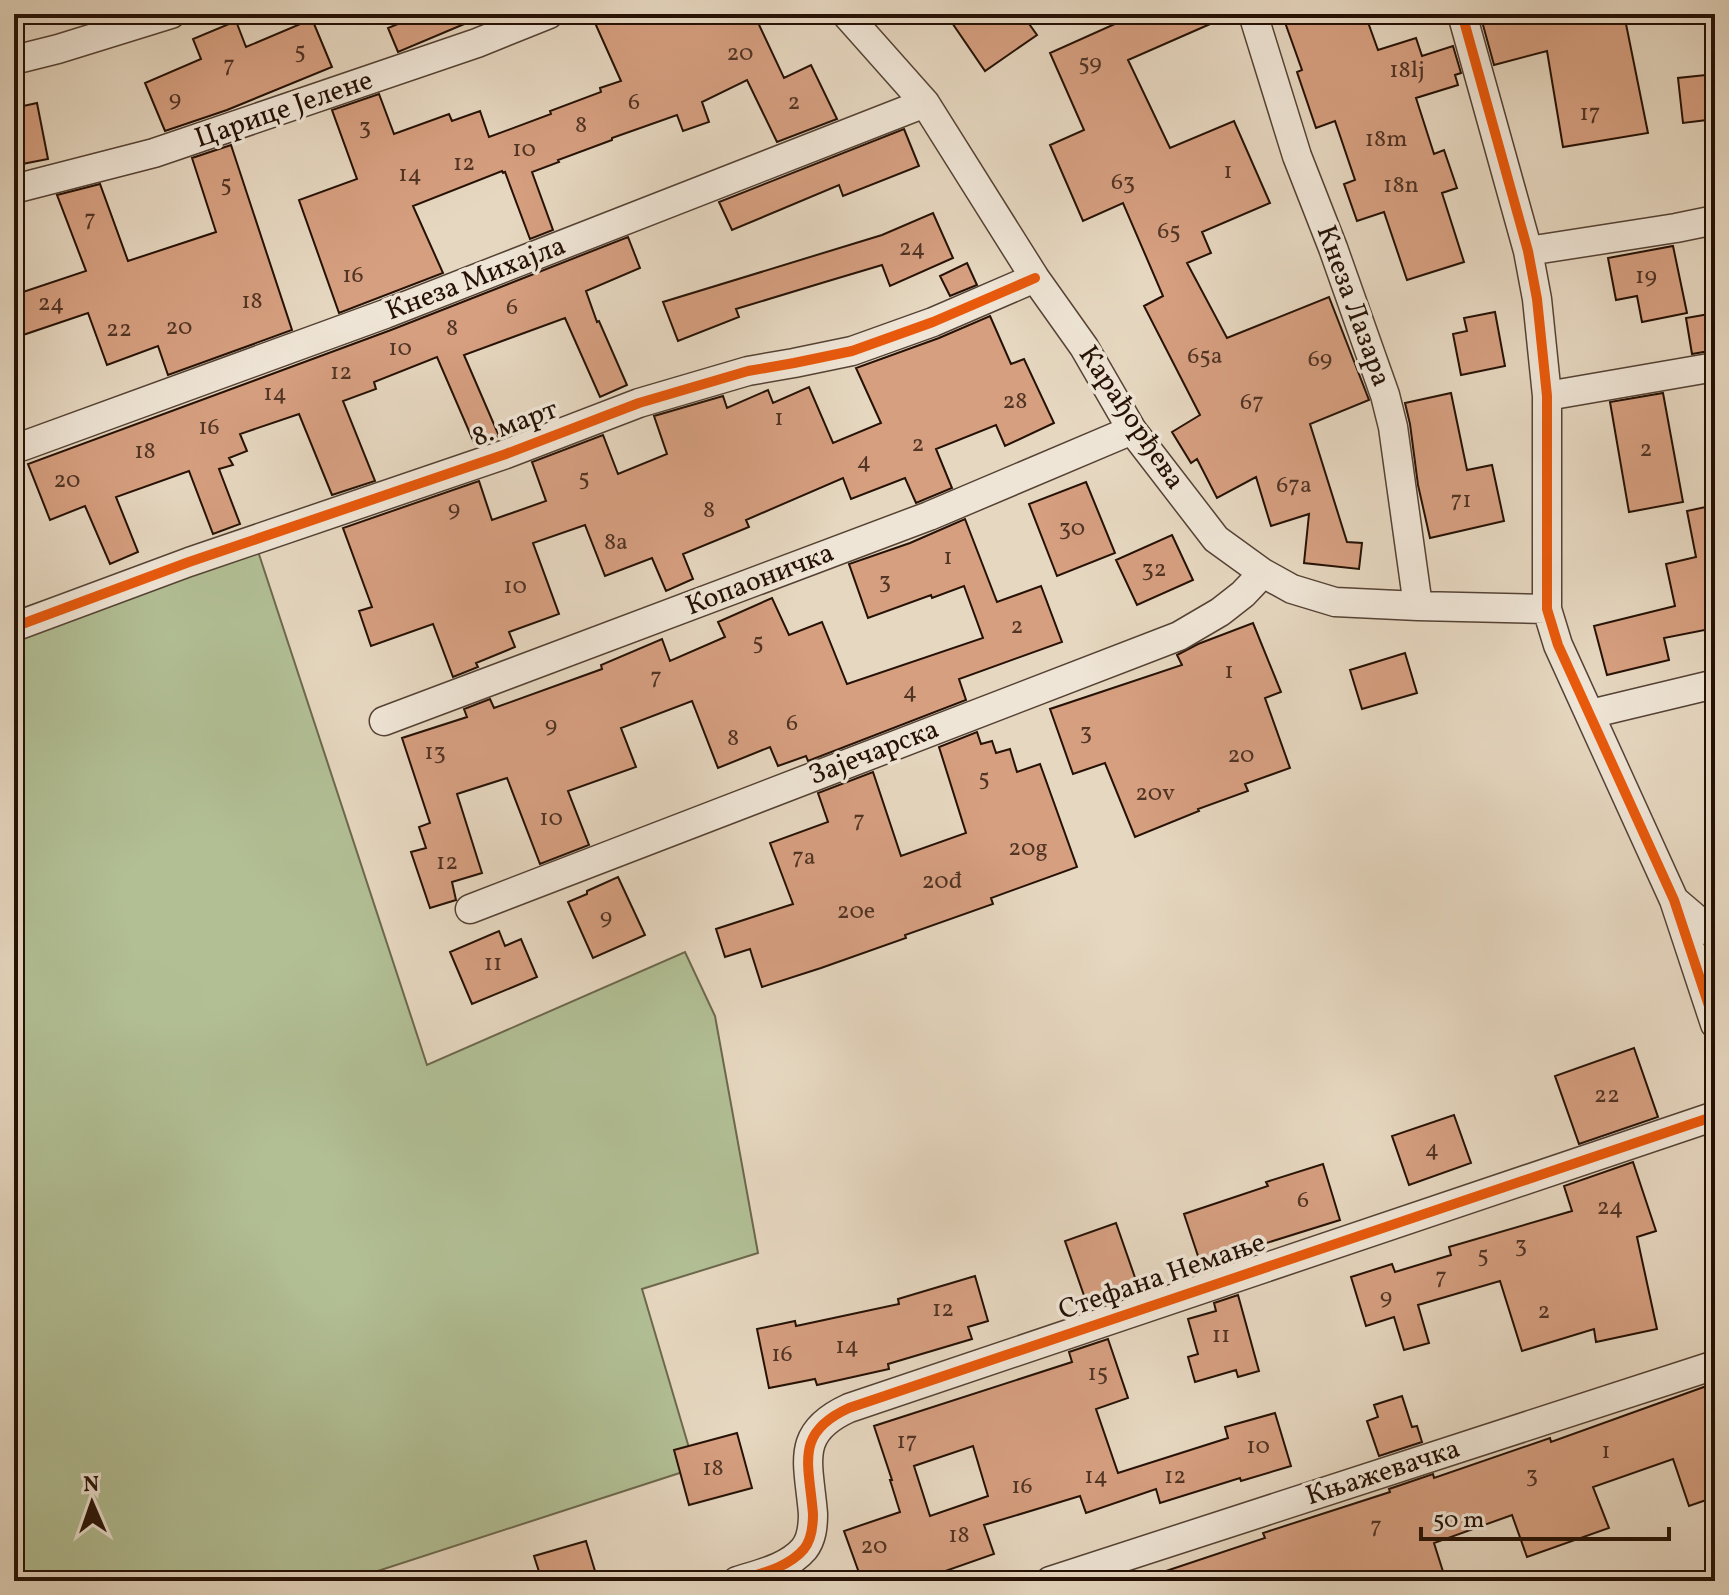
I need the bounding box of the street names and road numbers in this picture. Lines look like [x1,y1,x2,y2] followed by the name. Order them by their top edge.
[190,61,378,159] street label: Царице Јелене
[1306,220,1400,392] street label: Кнеза Лазара
[380,227,572,331] street label: Кнеза Михајла
[1068,338,1194,498] street label: Карађорђева
[467,391,563,457] street label: 8. март
[680,534,840,626] street label: Копаоничка
[803,710,945,796] street label: Зајечарска
[1053,1223,1271,1331] street label: Стефана Немање
[1301,1430,1465,1516] street label: Књажевачка

